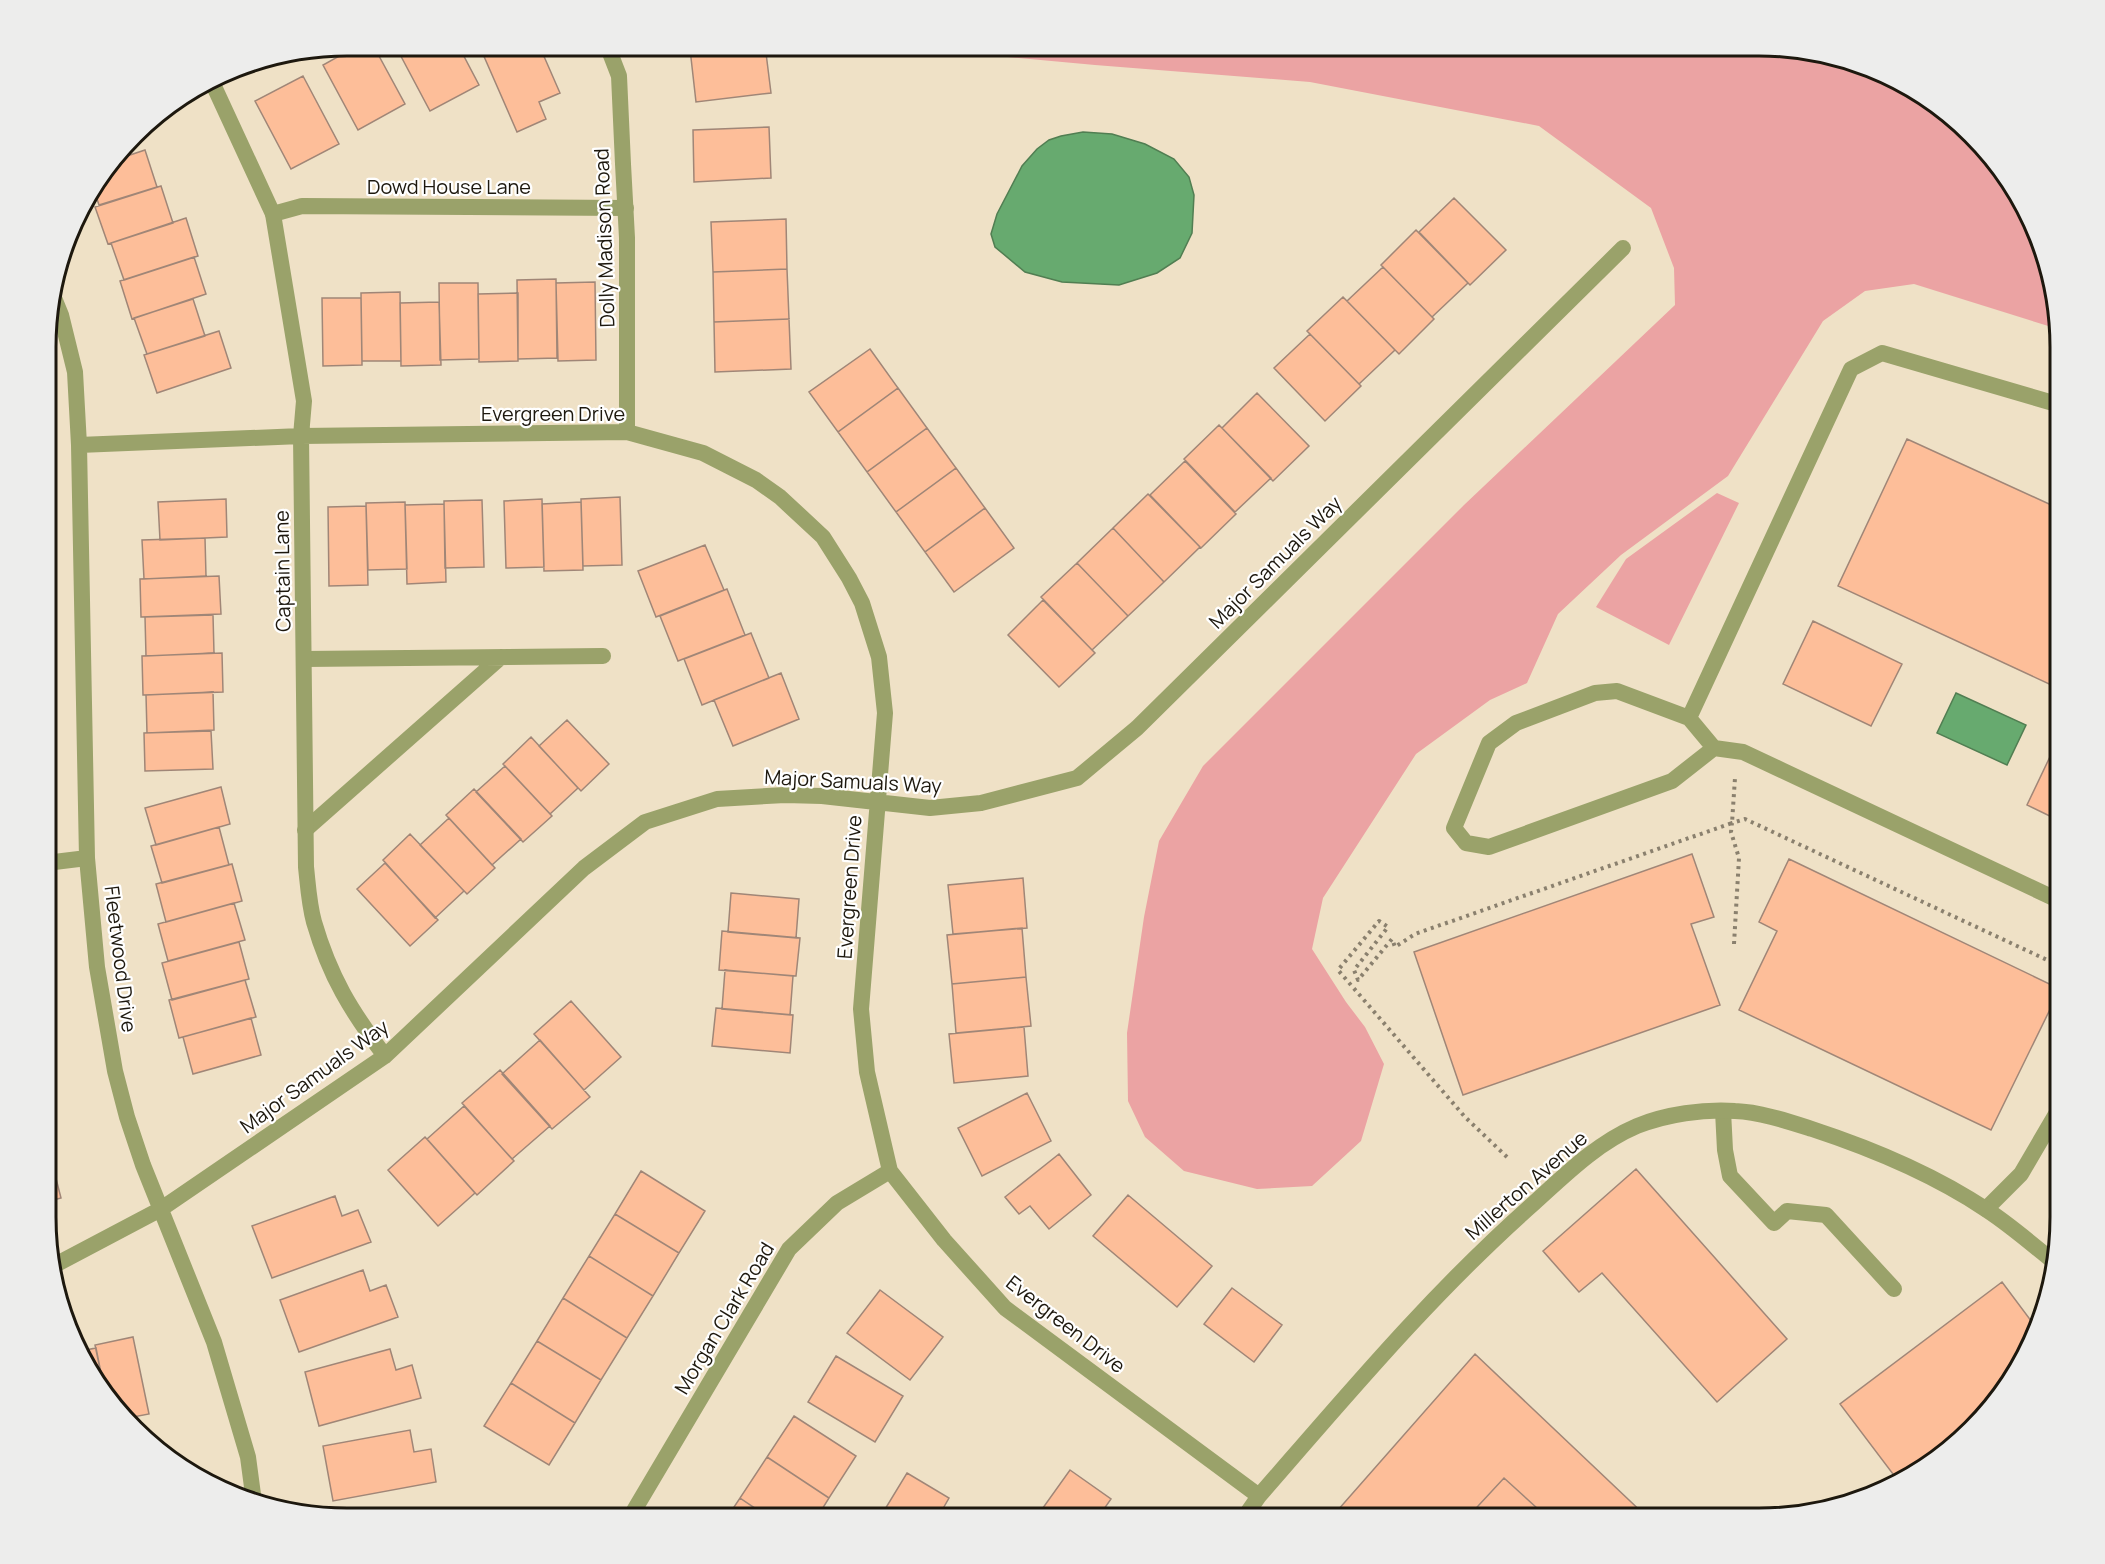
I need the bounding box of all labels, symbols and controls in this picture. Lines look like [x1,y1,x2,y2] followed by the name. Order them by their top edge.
[587,148,621,328] street label: Dolly Madison Road
[367,173,531,200] street label: Dowd House Lane
[481,400,625,427] street label: Evergreen Drive
[1203,489,1348,634] street label: Major Samuals Way
[267,510,297,632] street label: Captain Lane
[764,763,943,799] street label: Major Samuals Way
[831,814,867,960] street label: Evergreen Drive
[99,884,143,1034] street label: Fleetwood Drive
[234,1013,394,1139] street label: Major Samuals Way
[1459,1124,1593,1246] street label: Millerton Avenue
[668,1237,780,1399] street label: Morgan Clark Road
[1001,1269,1131,1379] street label: Evergreen Drive

